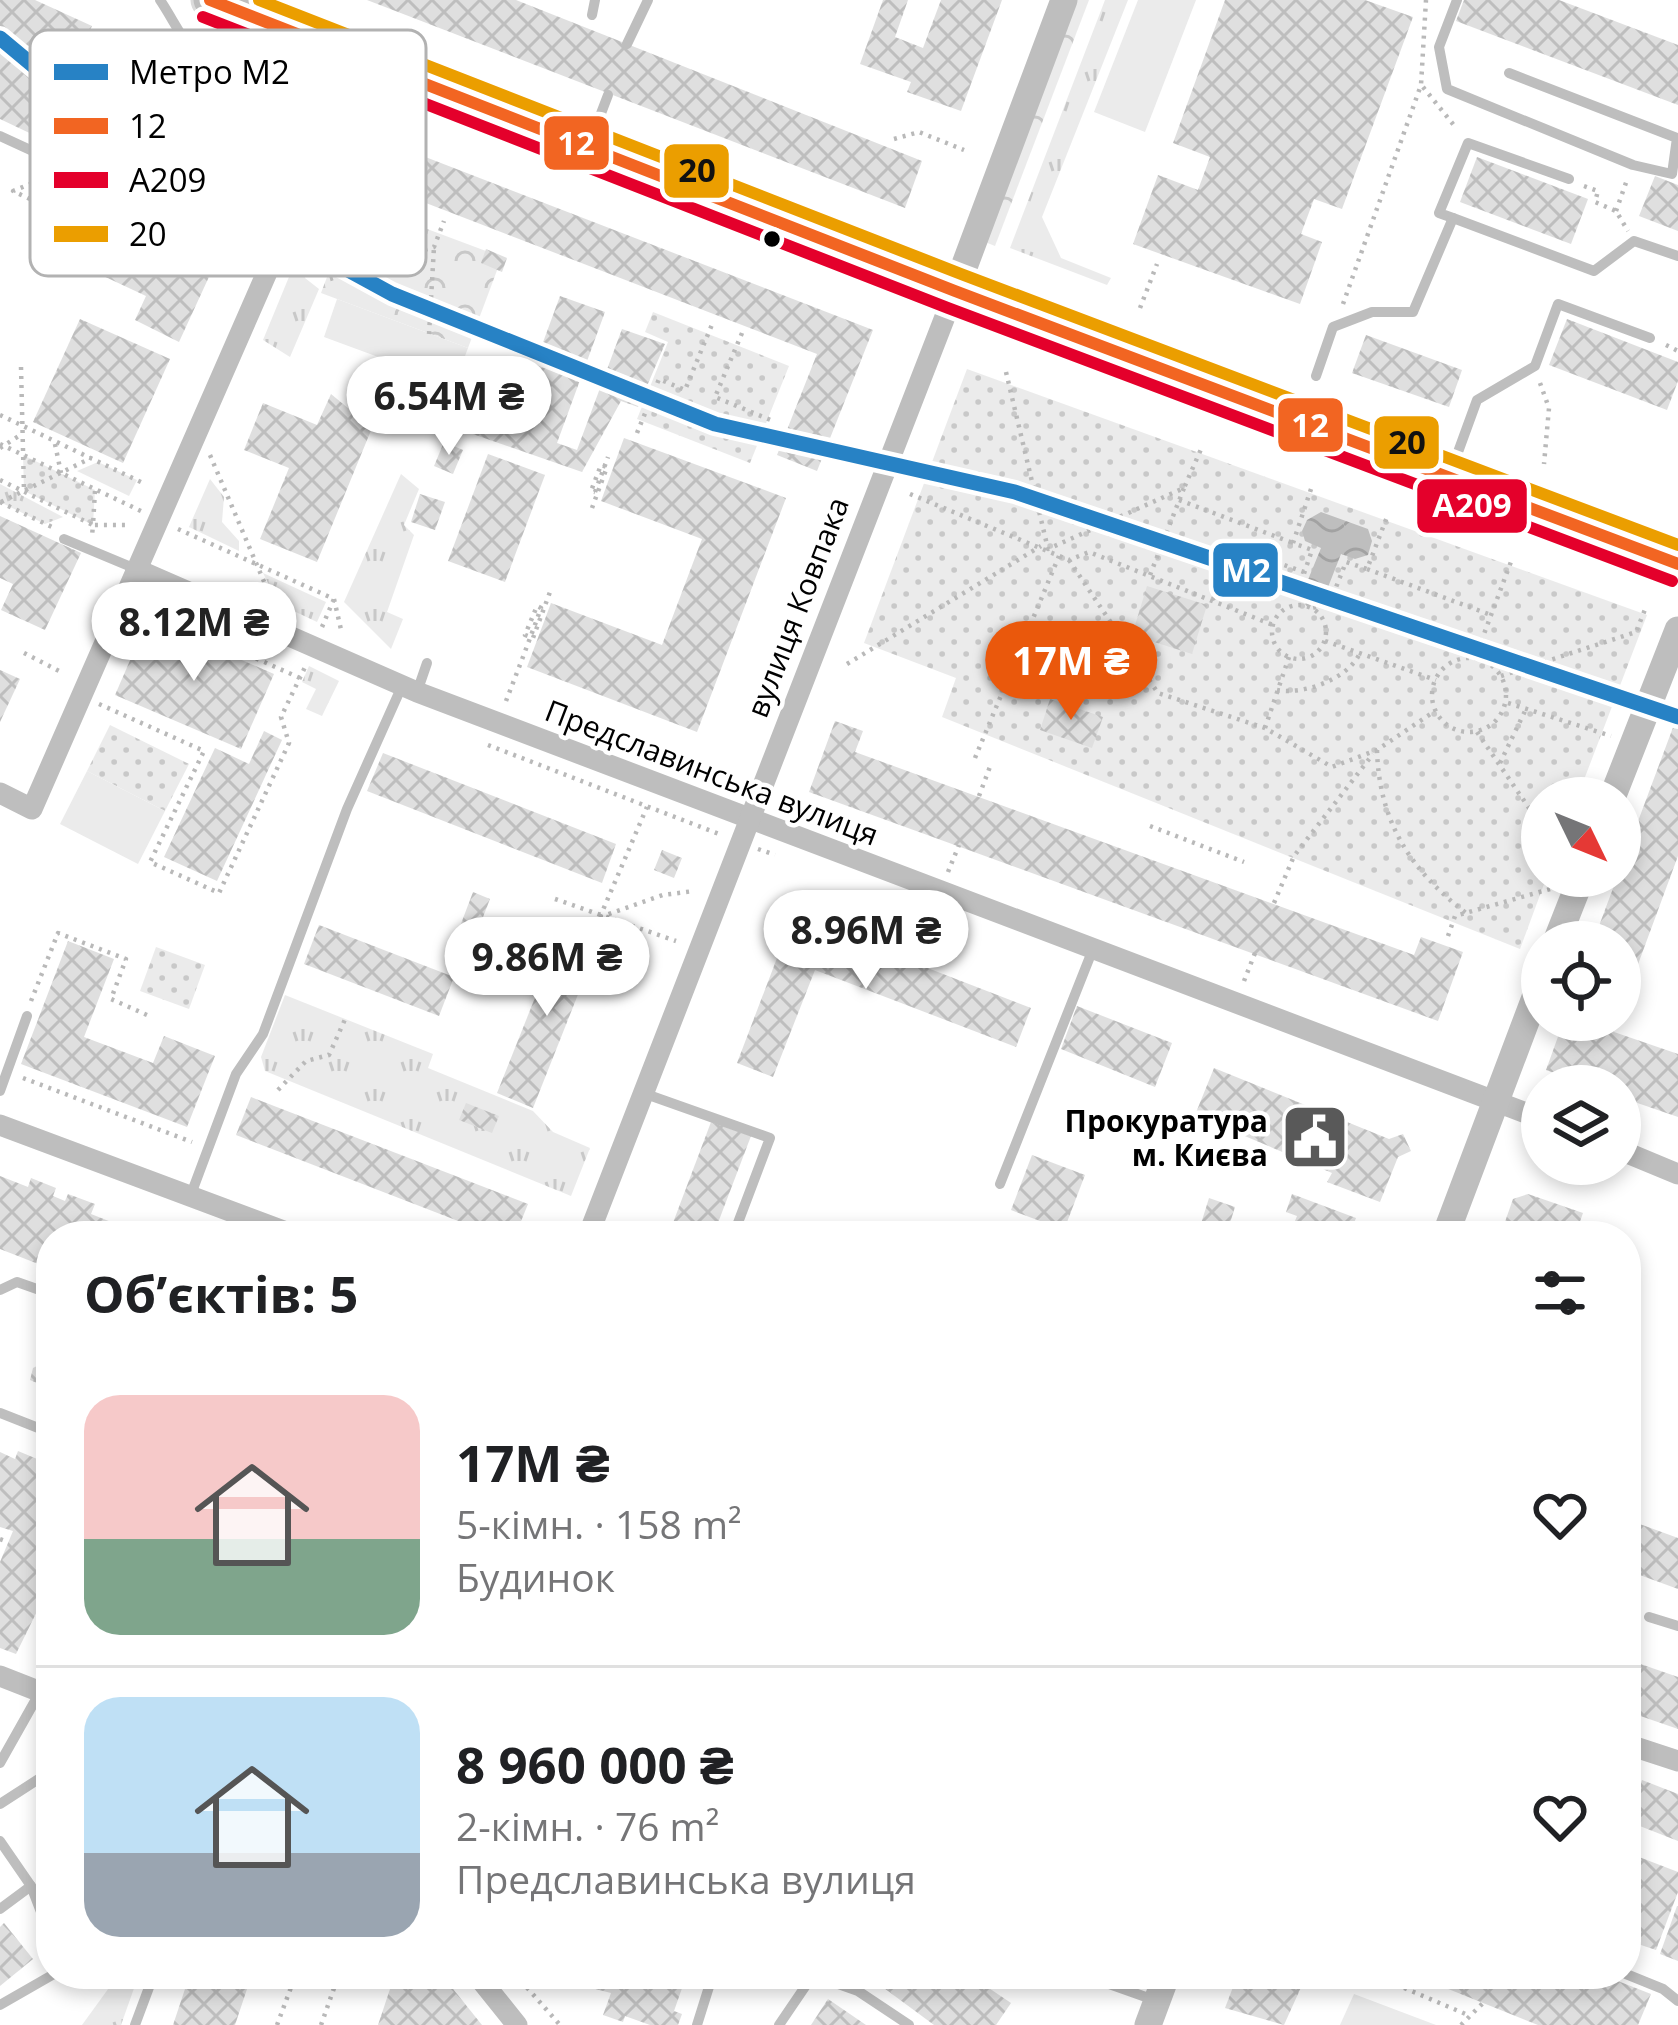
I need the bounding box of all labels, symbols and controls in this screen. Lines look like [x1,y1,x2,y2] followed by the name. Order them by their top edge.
[30,30,426,276] legend
[129,49,290,94] text: Метро M2
[129,103,167,148] text: 12
[542,114,611,172] line badge: 12
[557,120,595,165] text: 12
[662,142,731,200] line badge: 20
[678,147,716,192] text: 20
[129,157,206,202] text: А209
[129,211,167,256] text: 20
[761,228,783,250] unlabelled marker
[338,356,560,458] pin: 6.54M ₴
[374,368,524,421] text: 6.54M ₴
[1276,396,1345,454] line badge: 12
[1291,402,1329,447] text: 12
[1372,414,1441,471] line badge: 20
[1388,419,1426,464] text: 20
[1415,477,1529,535] line badge: А209
[1432,482,1512,527] text: А209
[736,491,858,723] street label: вулиця Ковпака
[1211,541,1280,599] line badge: M2
[1221,547,1271,592] text: M2
[83,582,305,684] pin: 8.12M ₴
[119,594,269,647] text: 8.12M ₴
[987,621,1155,723] pin: 17M ₴
[1012,633,1130,686] text: 17M ₴
[540,689,884,855] street label: Предславинська вулиця
[1521,777,1641,897] north arrow
[1521,777,1641,1185] map controls
[755,890,977,992] pin: 8.96M ₴
[791,902,941,955] text: 8.96M ₴
[436,917,658,1019] pin: 9.86M ₴
[1521,921,1641,1041] button: locate
[472,929,622,982] text: 9.86M ₴
[1521,1065,1641,1185] button: layers
[1065,1100,1268,1175] place label: Прокуратура м. Києва
[1280,1102,1350,1172] public building icon: Прокуратура м. Києва
[84,1258,358,1328] text: Об’єктів: 5
[1527,1260,1593,1326] icon: filters
[456,1427,610,1497] text: 17M ₴
[180,1443,324,1587] icon: home
[1527,1482,1593,1548] icon: heart
[456,1497,742,1550] text: 5-кімн. · 158 m²
[456,1550,615,1603] text: Будинок
[456,1729,734,1799] text: 8 960 000 ₴
[180,1745,324,1889] icon: home
[1527,1784,1593,1850] icon: heart
[456,1799,719,1852] text: 2-кімн. · 76 m²
[456,1852,916,1905] text: Предславинська вулиця

